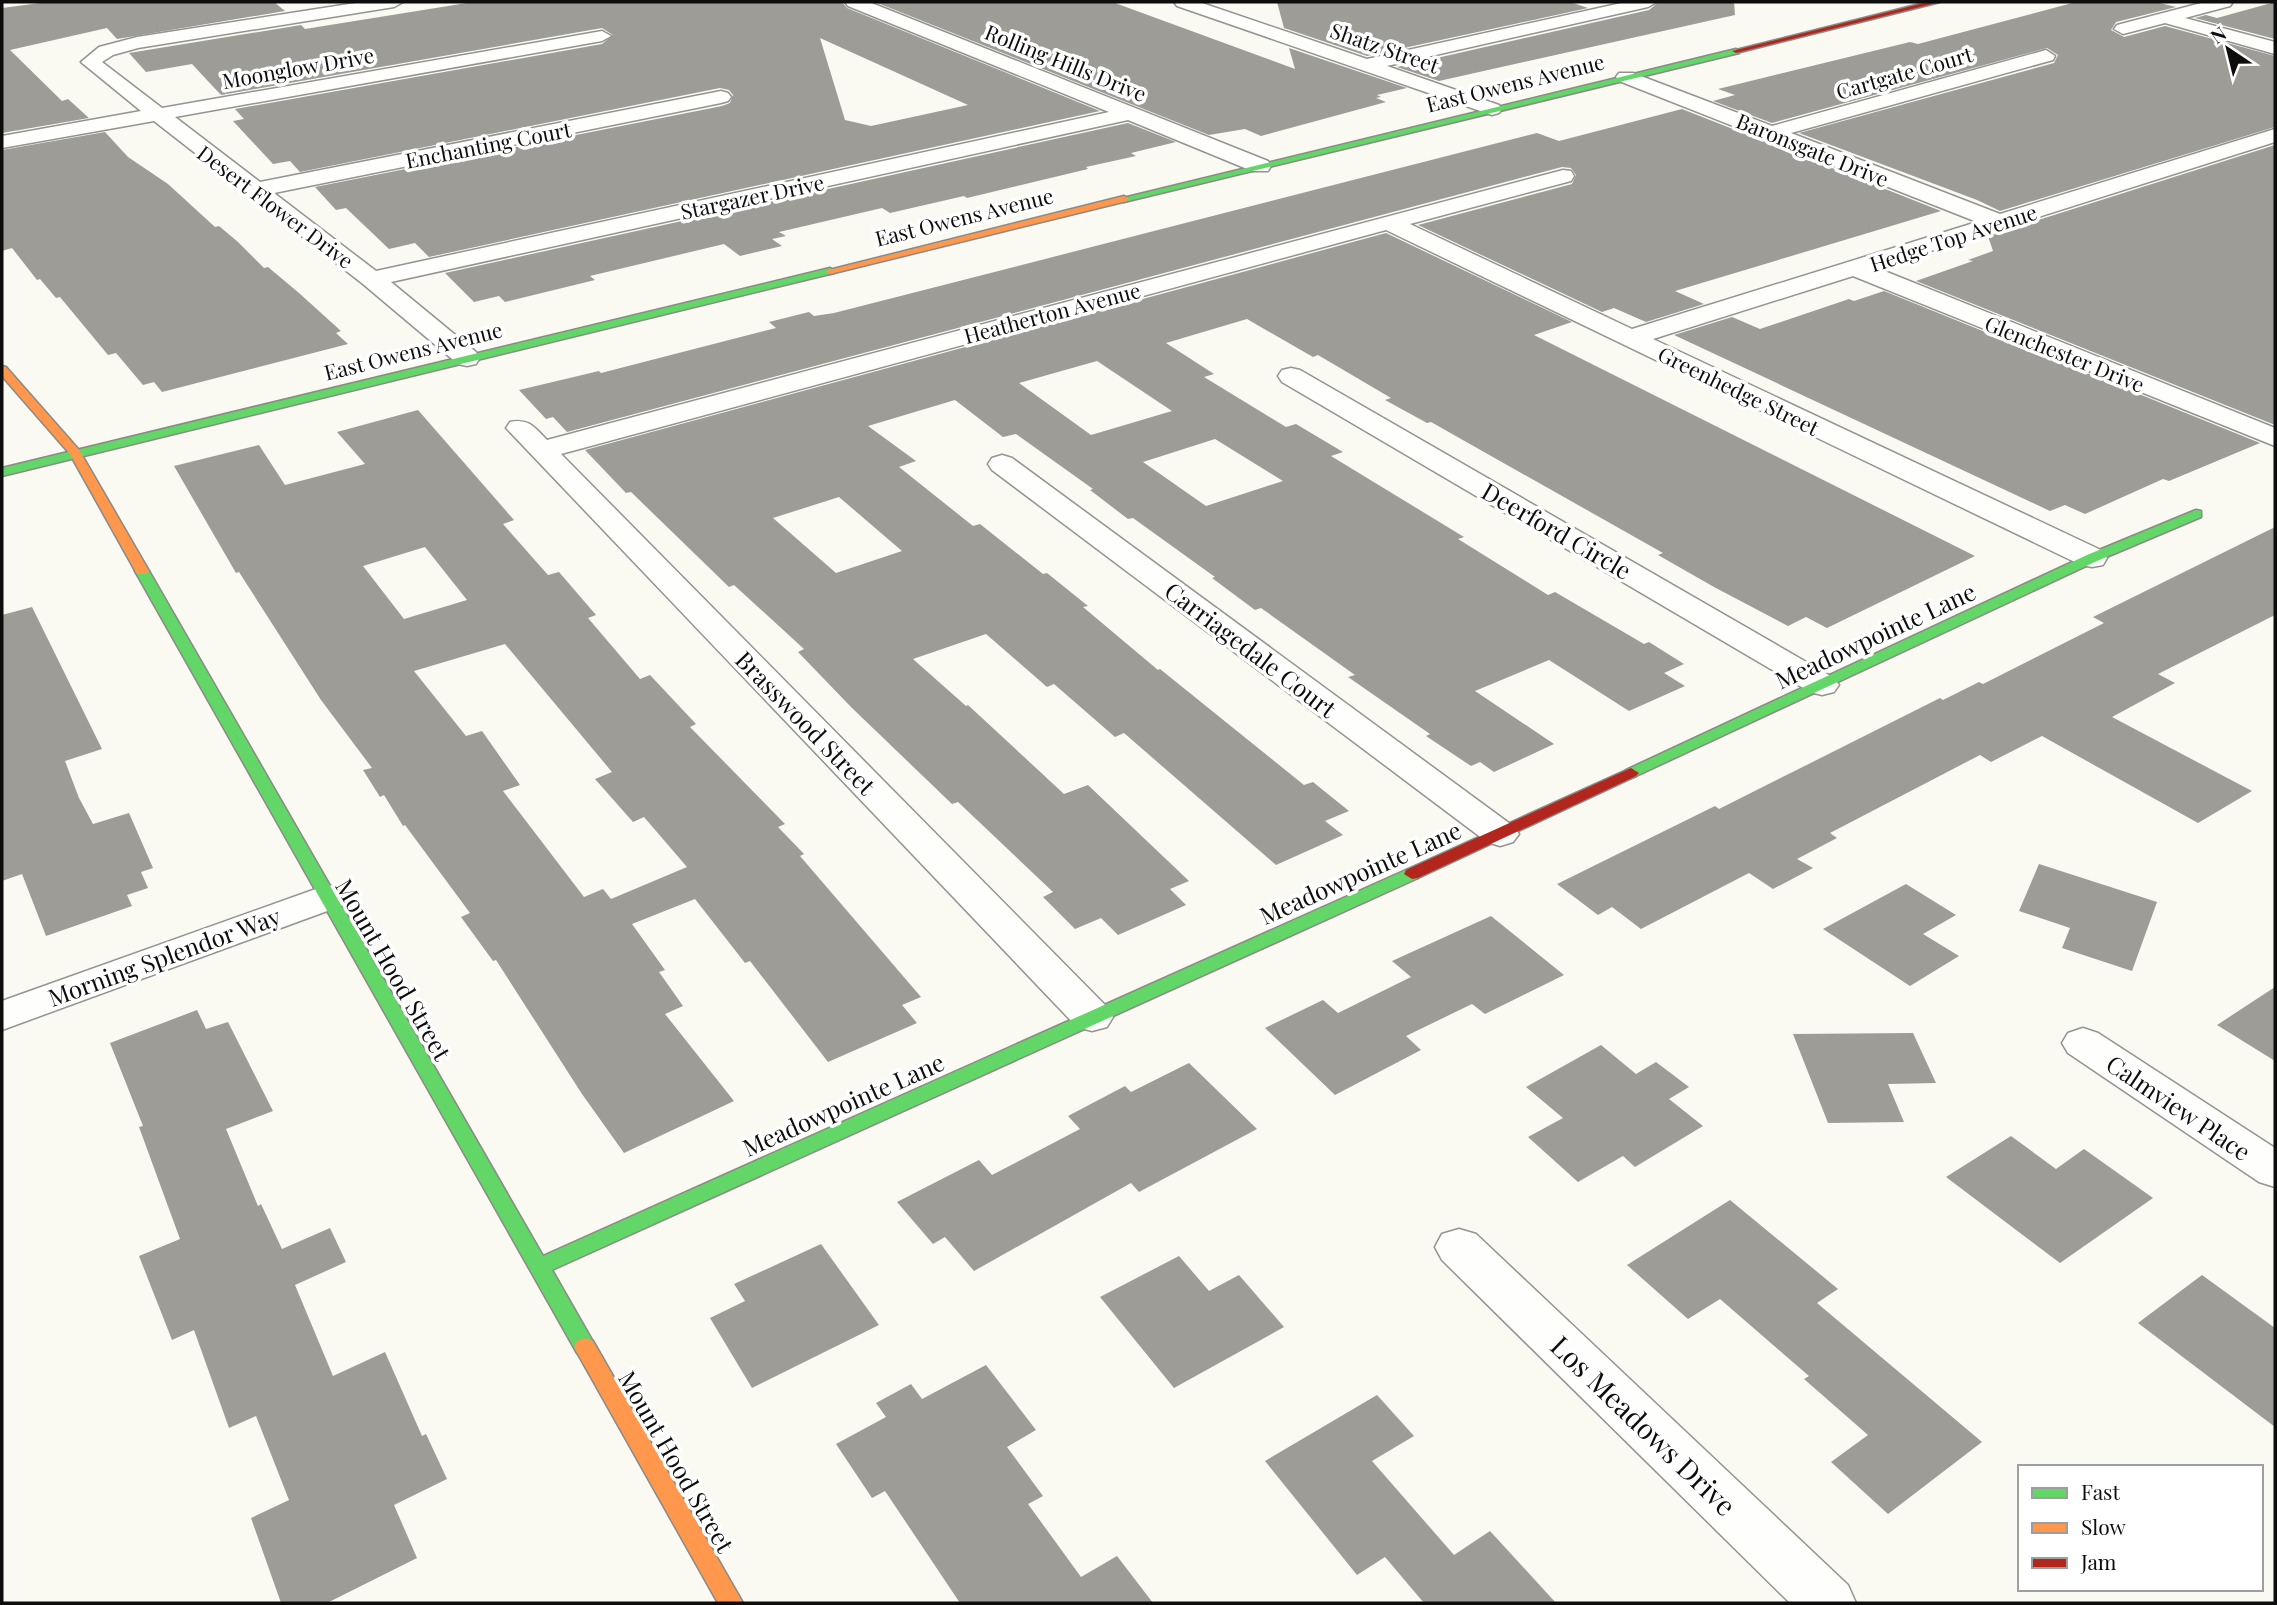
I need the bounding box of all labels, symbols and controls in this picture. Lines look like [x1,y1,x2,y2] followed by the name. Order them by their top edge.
[2193,14,2263,84] north arrow
[1327,15,1444,79] street label: Shatz Street
[981,17,1151,107] street label: Rolling Hills Drive
[2205,20,2231,49] text: N
[1832,39,1976,105] street label: Cartgate Court
[220,40,376,94] street label: Moonglow Drive
[1423,46,1607,118] street label: East Owens Avenue
[1733,106,1893,192] street label: Baronsgate Drive
[403,114,574,174] street label: Enchanting Court
[192,138,360,274] street label: Desert Flower Drive
[678,167,826,225] street label: Stargazer Drive
[872,180,1056,252] street label: East Owens Avenue
[1866,197,2040,277] street label: Hedge Top Avenue
[961,275,1143,349] street label: Heatherton Avenue
[1981,308,2149,398] street label: Glenchester Drive
[321,314,505,386] street label: East Owens Avenue
[1654,339,1825,441] street label: Greenhedge Street
[1477,474,1637,586] street label: Deerford Circle
[1159,574,1344,724] street label: Carriagedale Court
[1770,575,1980,695] street label: Meadowpointe Lane
[729,643,883,801] street label: Brasswood Street
[1254,813,1466,931] street label: Meadowpointe Lane
[329,873,459,1066] street label: Mount Hood Street
[43,899,285,1013] street label: Morning Splendor Way
[737,1045,949,1163] street label: Meadowpointe Lane
[2101,1047,2257,1167] street label: Calmview Place
[1543,1327,1745,1523] street label: Los Meadows Drive
[612,1365,742,1558] street label: Mount Hood Street
[2018,1465,2263,1591] legend
[2081,1477,2120,1505] text: Fast
[2081,1512,2126,1540] text: Slow
[2080,1547,2117,1575] text: Jam

